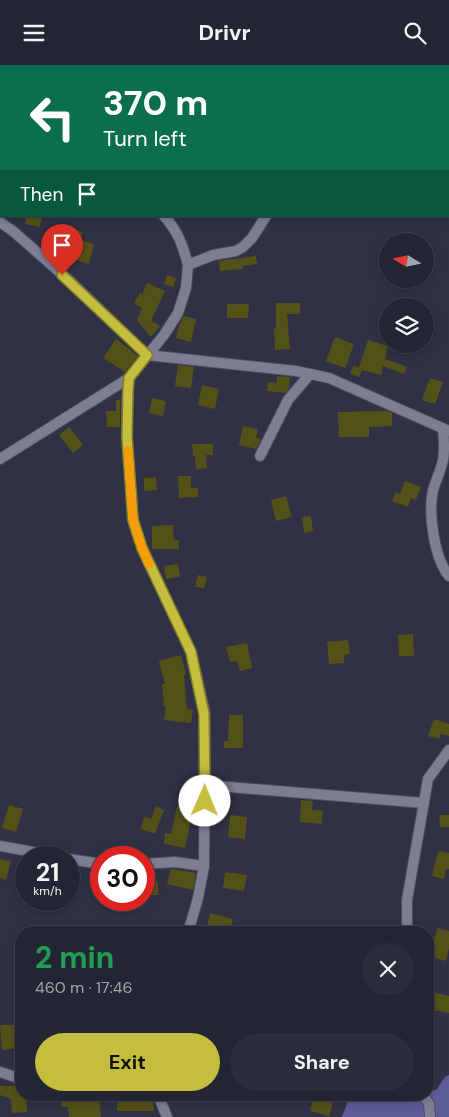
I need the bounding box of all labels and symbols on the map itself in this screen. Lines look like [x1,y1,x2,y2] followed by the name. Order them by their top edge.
[41,224,83,275] pin
[379,233,434,287] north arrow
[178,774,230,826] position arrow
[90,846,155,911] speed limit sign: 30

